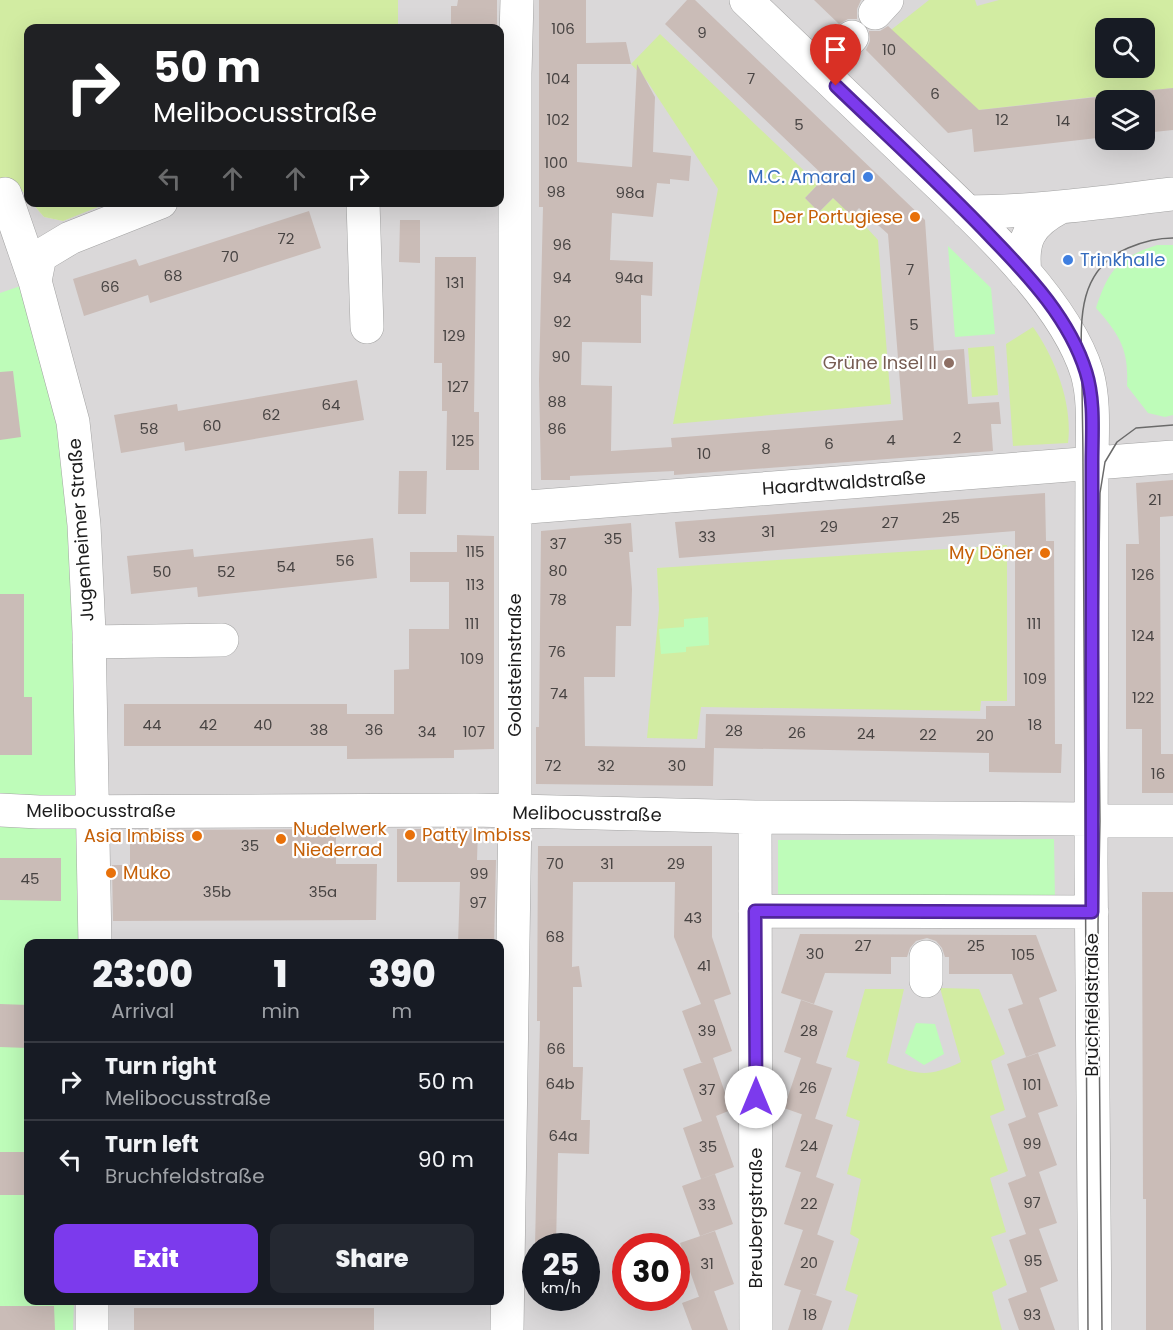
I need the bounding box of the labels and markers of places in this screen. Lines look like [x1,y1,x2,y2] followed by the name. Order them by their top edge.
[810,24,861,86] pin
[748,164,856,189] place label: M.C. Amaral
[861,170,875,184] marker: M.C. Amaral
[773,204,903,229] place label: Der Portugiese
[908,210,922,224] marker: Der Portugiese
[1080,247,1165,272] place label: Trinkhalle
[1061,253,1075,267] marker: Trinkhalle
[823,350,937,375] place label: Grüne Insel II
[942,356,956,370] marker: Grüne Insel II
[949,540,1033,565] place label: My Döner
[1038,546,1052,560] marker: My Döner
[293,816,388,862] place label: Nudelwerk Niederrad
[422,822,531,847] place label: Patty Imbiss
[84,823,185,848] place label: Asia Imbiss
[403,828,417,842] marker: Patty Imbiss
[190,829,204,843] marker: Asia Imbiss
[274,832,288,846] marker: Nudelwerk Niederrad
[123,860,171,885] place label: Muko
[104,866,118,880] marker: Muko

